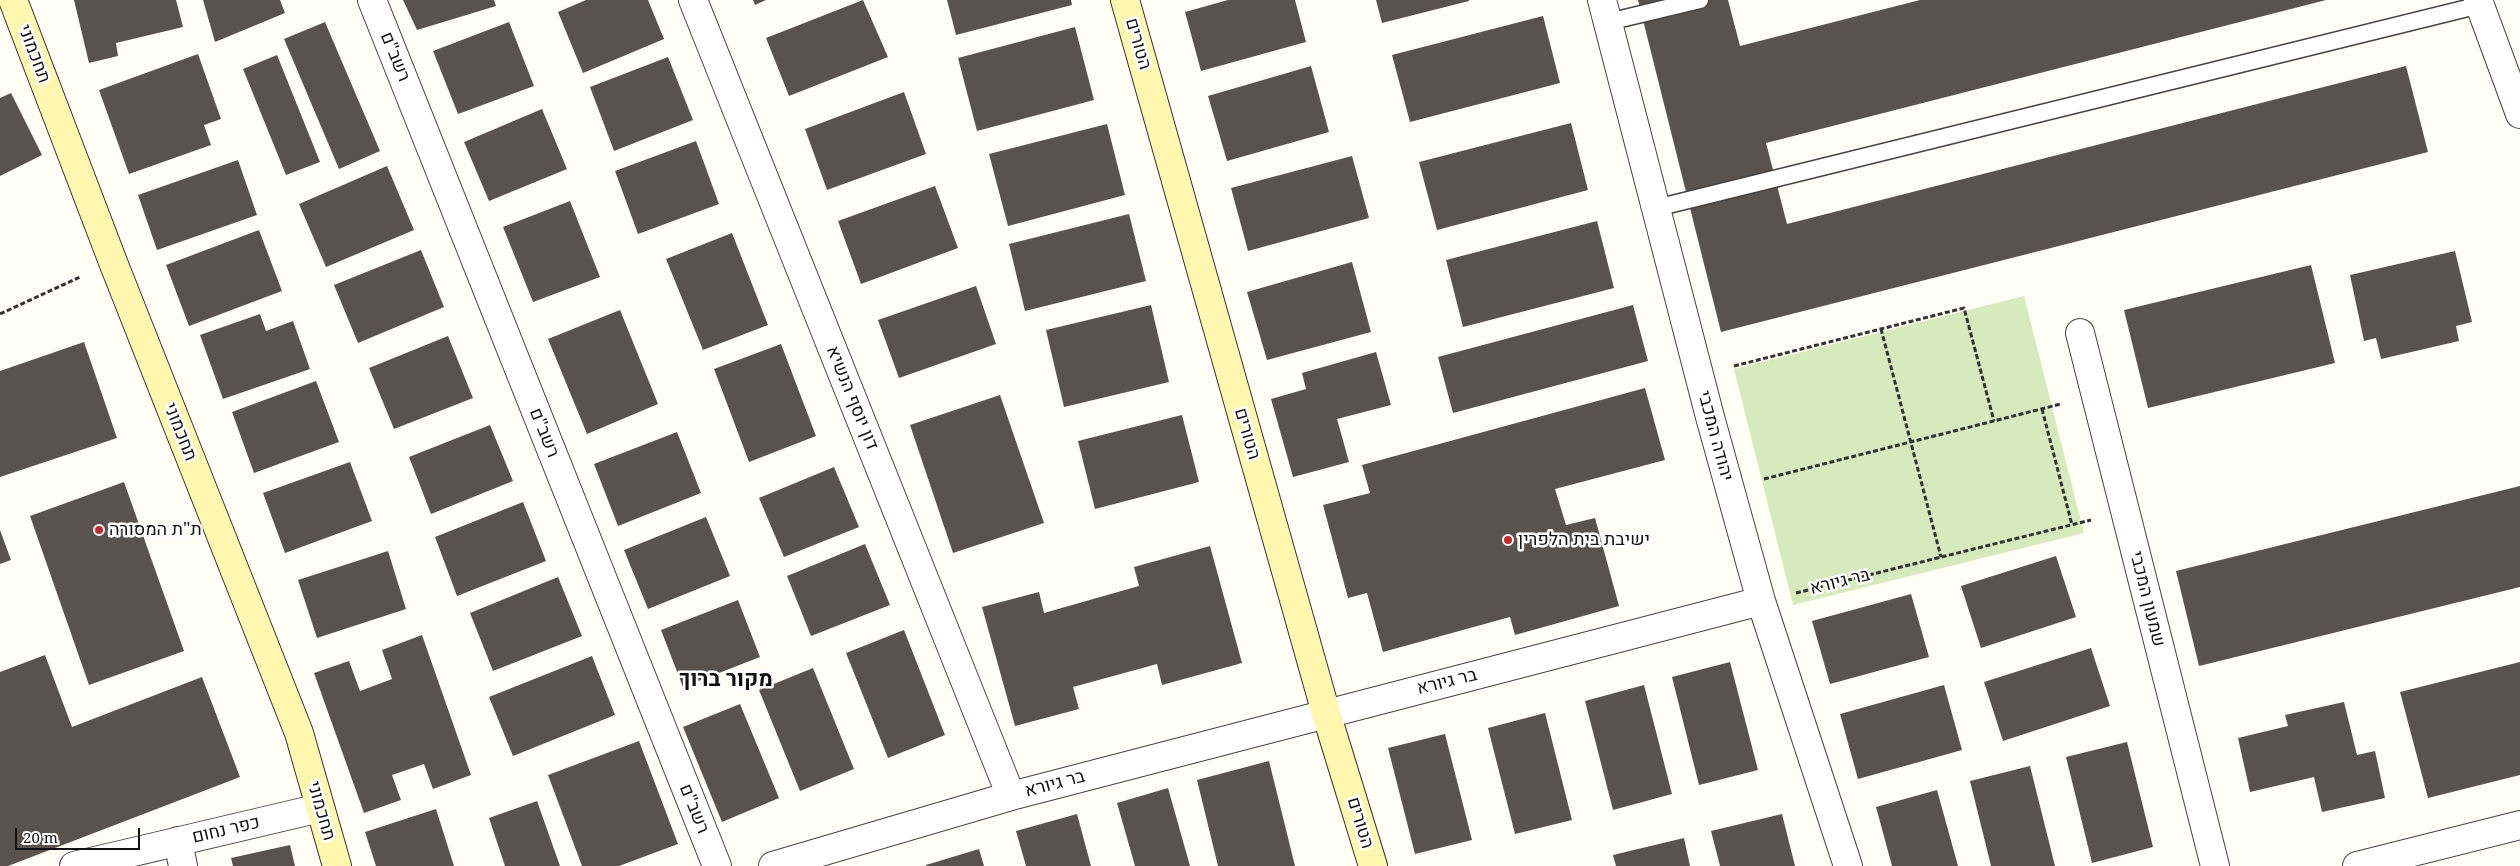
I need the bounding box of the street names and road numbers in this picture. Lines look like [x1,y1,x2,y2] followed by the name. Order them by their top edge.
[1120,16,1156,72] street label: הטורים
[13,22,55,86] street label: תחכמוני
[375,29,415,85] street label: רשב"ם
[821,343,883,453] street label: דון יוסף הנשיא
[1693,389,1737,483] street label: יהודה המכבי
[159,400,201,464] street label: תחכמוני
[524,405,564,461] street label: רשב"ם
[1229,406,1265,462] street label: הטורים
[2125,549,2169,649] street label: שמעון המכבי
[1808,564,1872,600] street label: בר גיורא
[1415,664,1479,700] street label: בר גיורא
[1023,766,1087,802] street label: בר גיורא
[302,779,340,843] street label: תחכמוני
[674,781,714,837] street label: רשב"ם
[1342,795,1378,851] street label: הטורים
[190,812,262,848] street label: כפר נחום

